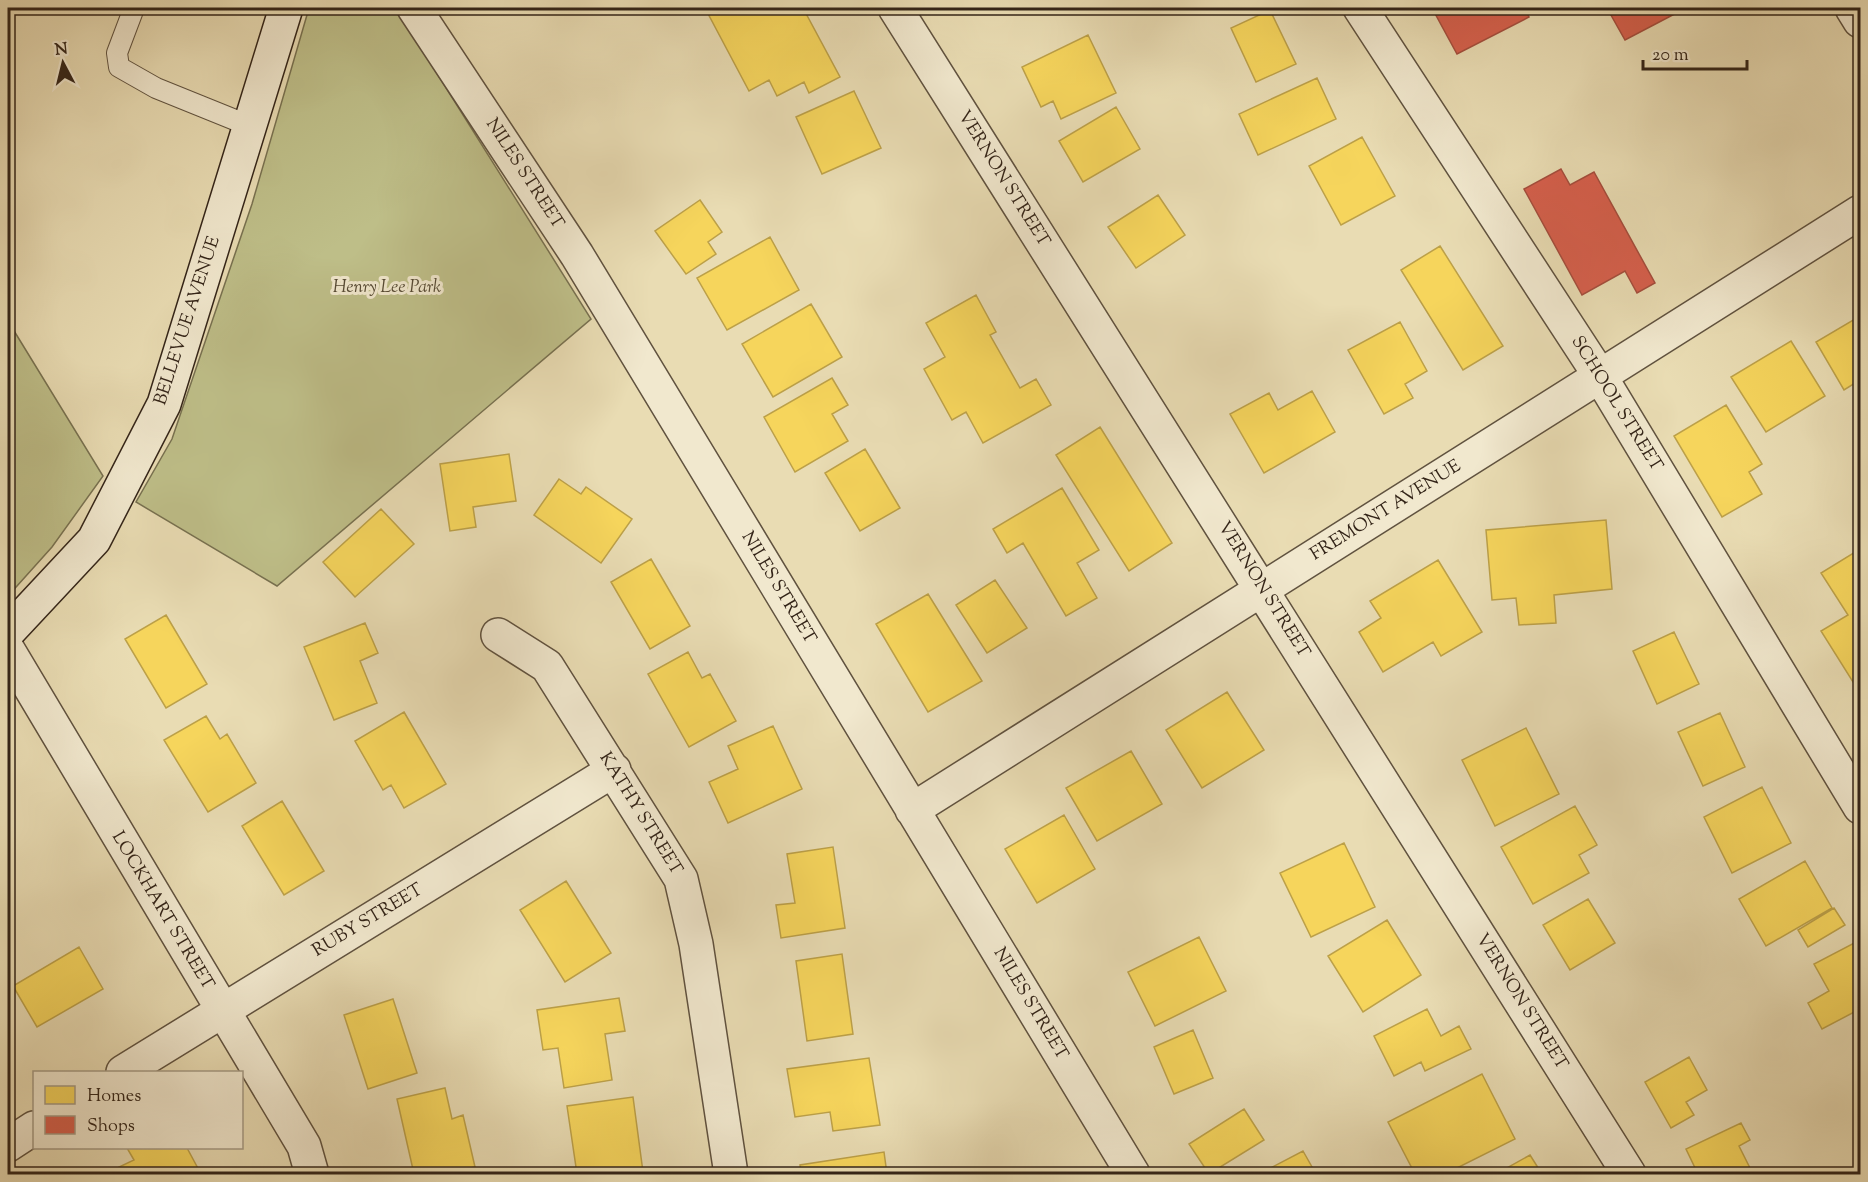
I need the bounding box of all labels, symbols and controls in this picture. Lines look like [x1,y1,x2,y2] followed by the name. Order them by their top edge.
[33,33,93,93] north arrow
[1643,33,1746,71] scale bar
[54,38,69,63] text: N
[1652,43,1689,69] text: 20 m
[950,106,1056,253] street label: VERNON STREET
[478,114,570,235] street label: NILES STREET
[148,233,228,409] street label: BELLEVUE AVENUE
[333,275,441,301] park label: Henry Lee Park
[1564,331,1668,477] street label: SCHOOL STREET
[1306,454,1467,568] street label: FREMONT AVENUE
[1210,517,1316,664] street label: VERNON STREET
[734,527,822,650] street label: NILES STREET
[592,748,688,881] street label: KATHY STREET
[104,827,220,996] street label: LOCKHART STREET
[308,878,428,964] street label: RUBY STREET
[1468,929,1574,1076] street label: VERNON STREET
[986,943,1074,1066] street label: NILES STREET
[33,1071,243,1149] legend
[87,1084,141,1110] text: Homes
[87,1114,135,1140] text: Shops

